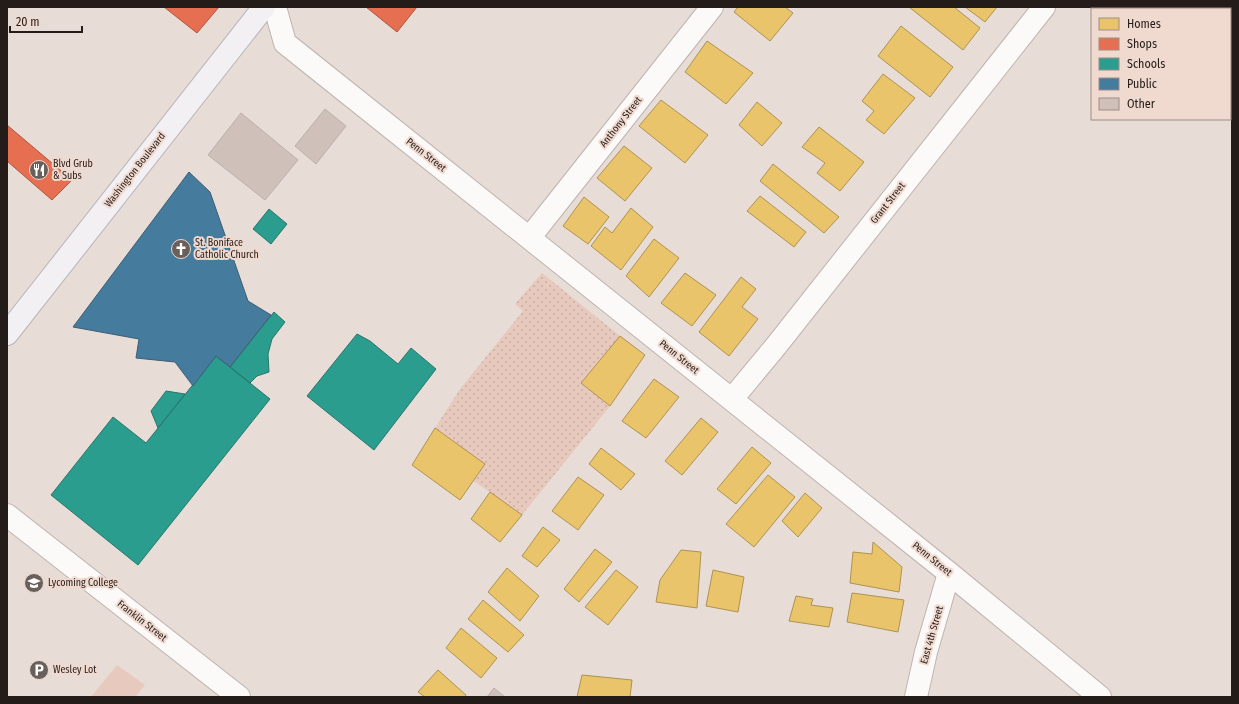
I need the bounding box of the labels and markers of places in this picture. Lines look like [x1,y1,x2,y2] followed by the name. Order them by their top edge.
[53,158,93,182] place label: Blvd Grub & Subs
[28,159,50,181] restaurant icon: Blvd Grub & Subs
[195,237,259,261] place label: St. Boniface Catholic Church
[170,238,192,260] church icon: St. Boniface Catholic Church
[23,572,45,594] school or university icon: Lycoming College
[48,577,118,589] place label: Lycoming College
[28,659,50,681] parking icon: Wesley Lot
[53,664,97,676] place label: Wesley Lot

